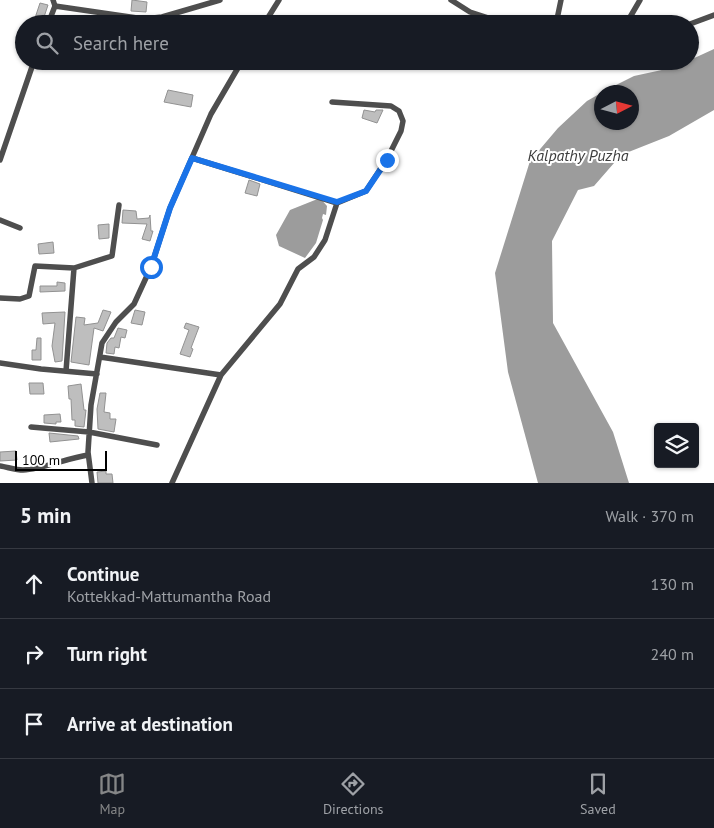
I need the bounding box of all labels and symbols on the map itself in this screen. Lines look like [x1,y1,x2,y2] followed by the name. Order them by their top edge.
[594,85,639,130] north arrow
[528,145,629,165] water label: Kalpathy Puzha
[376,149,399,172] route end
[140,256,163,279] route start
[15,448,108,471] scale bar

